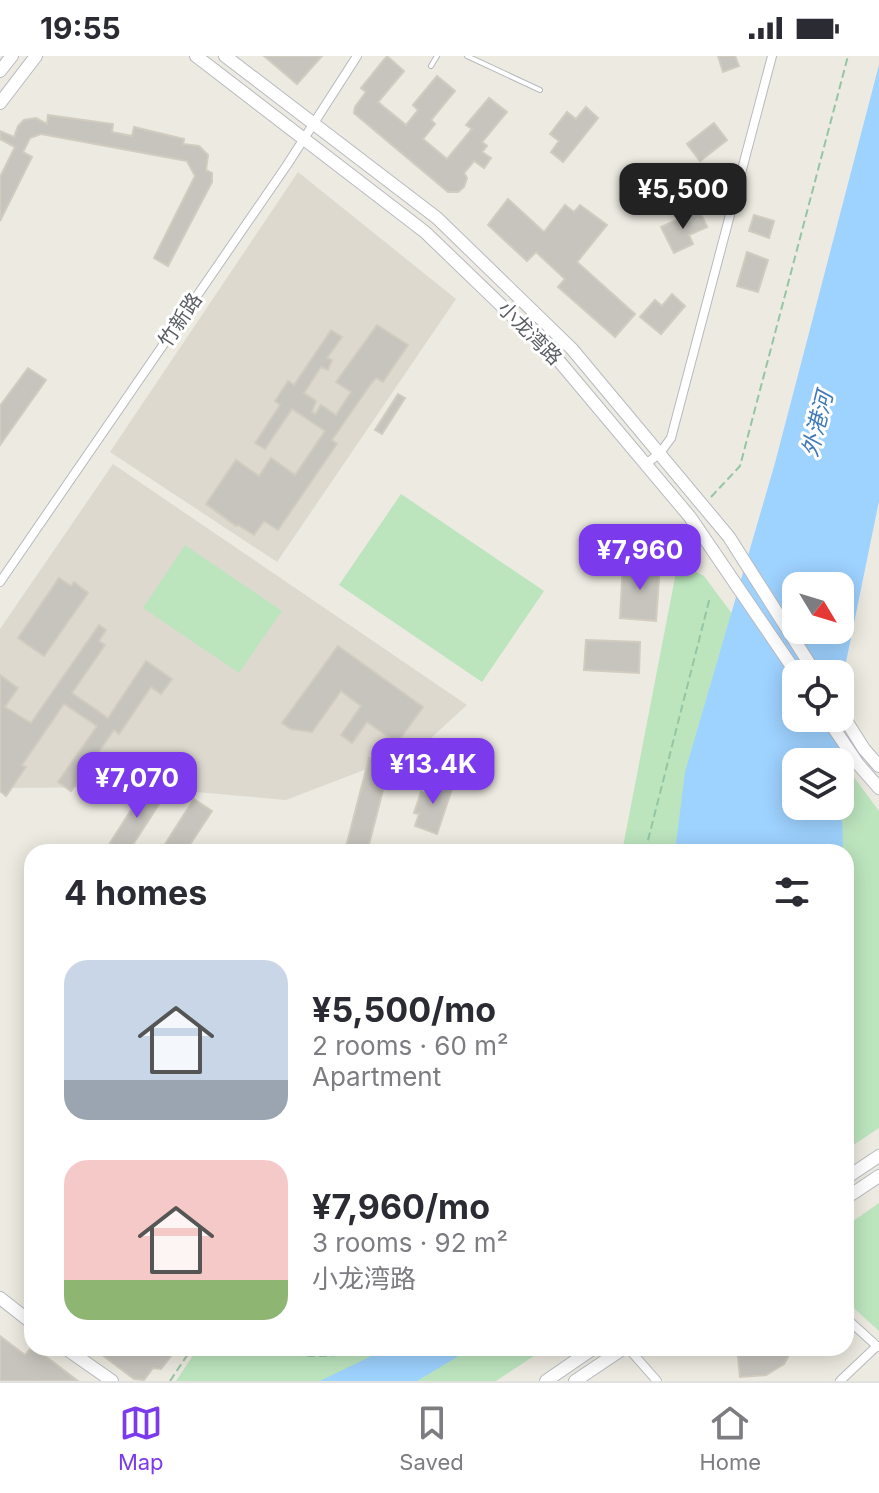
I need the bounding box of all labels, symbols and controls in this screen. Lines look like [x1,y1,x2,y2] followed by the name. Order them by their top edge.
[40,10,121,46] text: 19:55
[618,163,748,231] pin: ¥5,500
[637,173,729,204] text: ¥5,500
[153,288,207,352] street label: 竹新路
[493,296,567,370] street label: 小龙湾路
[796,385,839,459] water label: 外港河
[575,524,705,592] pin: ¥7,960
[597,534,683,565] text: ¥7,960
[782,572,854,644] north arrow
[782,572,854,820] map controls
[782,660,854,732] button: locate
[368,738,498,806] pin: ¥13.4K
[389,748,477,779] text: ¥13.4K
[782,748,854,820] button: layers
[72,752,202,820] pin: ¥7,070
[95,762,179,793] text: ¥7,070
[770,870,814,914] icon: filters
[64,872,207,913] text: 4 homes
[312,989,496,1030] text: ¥5,500/mo
[128,992,224,1088] icon: home
[312,1030,508,1061] text: 2 rooms · 60 m²
[312,1061,441,1092] text: Apartment
[312,1186,490,1227] text: ¥7,960/mo
[128,1192,224,1288] icon: home
[312,1227,508,1258] text: 3 rooms · 92 m²
[312,1263,416,1294] text: 小龙湾路
[118,1401,164,1475] tab: Map
[399,1401,464,1475] tab: Saved
[699,1401,761,1475] tab: Home

